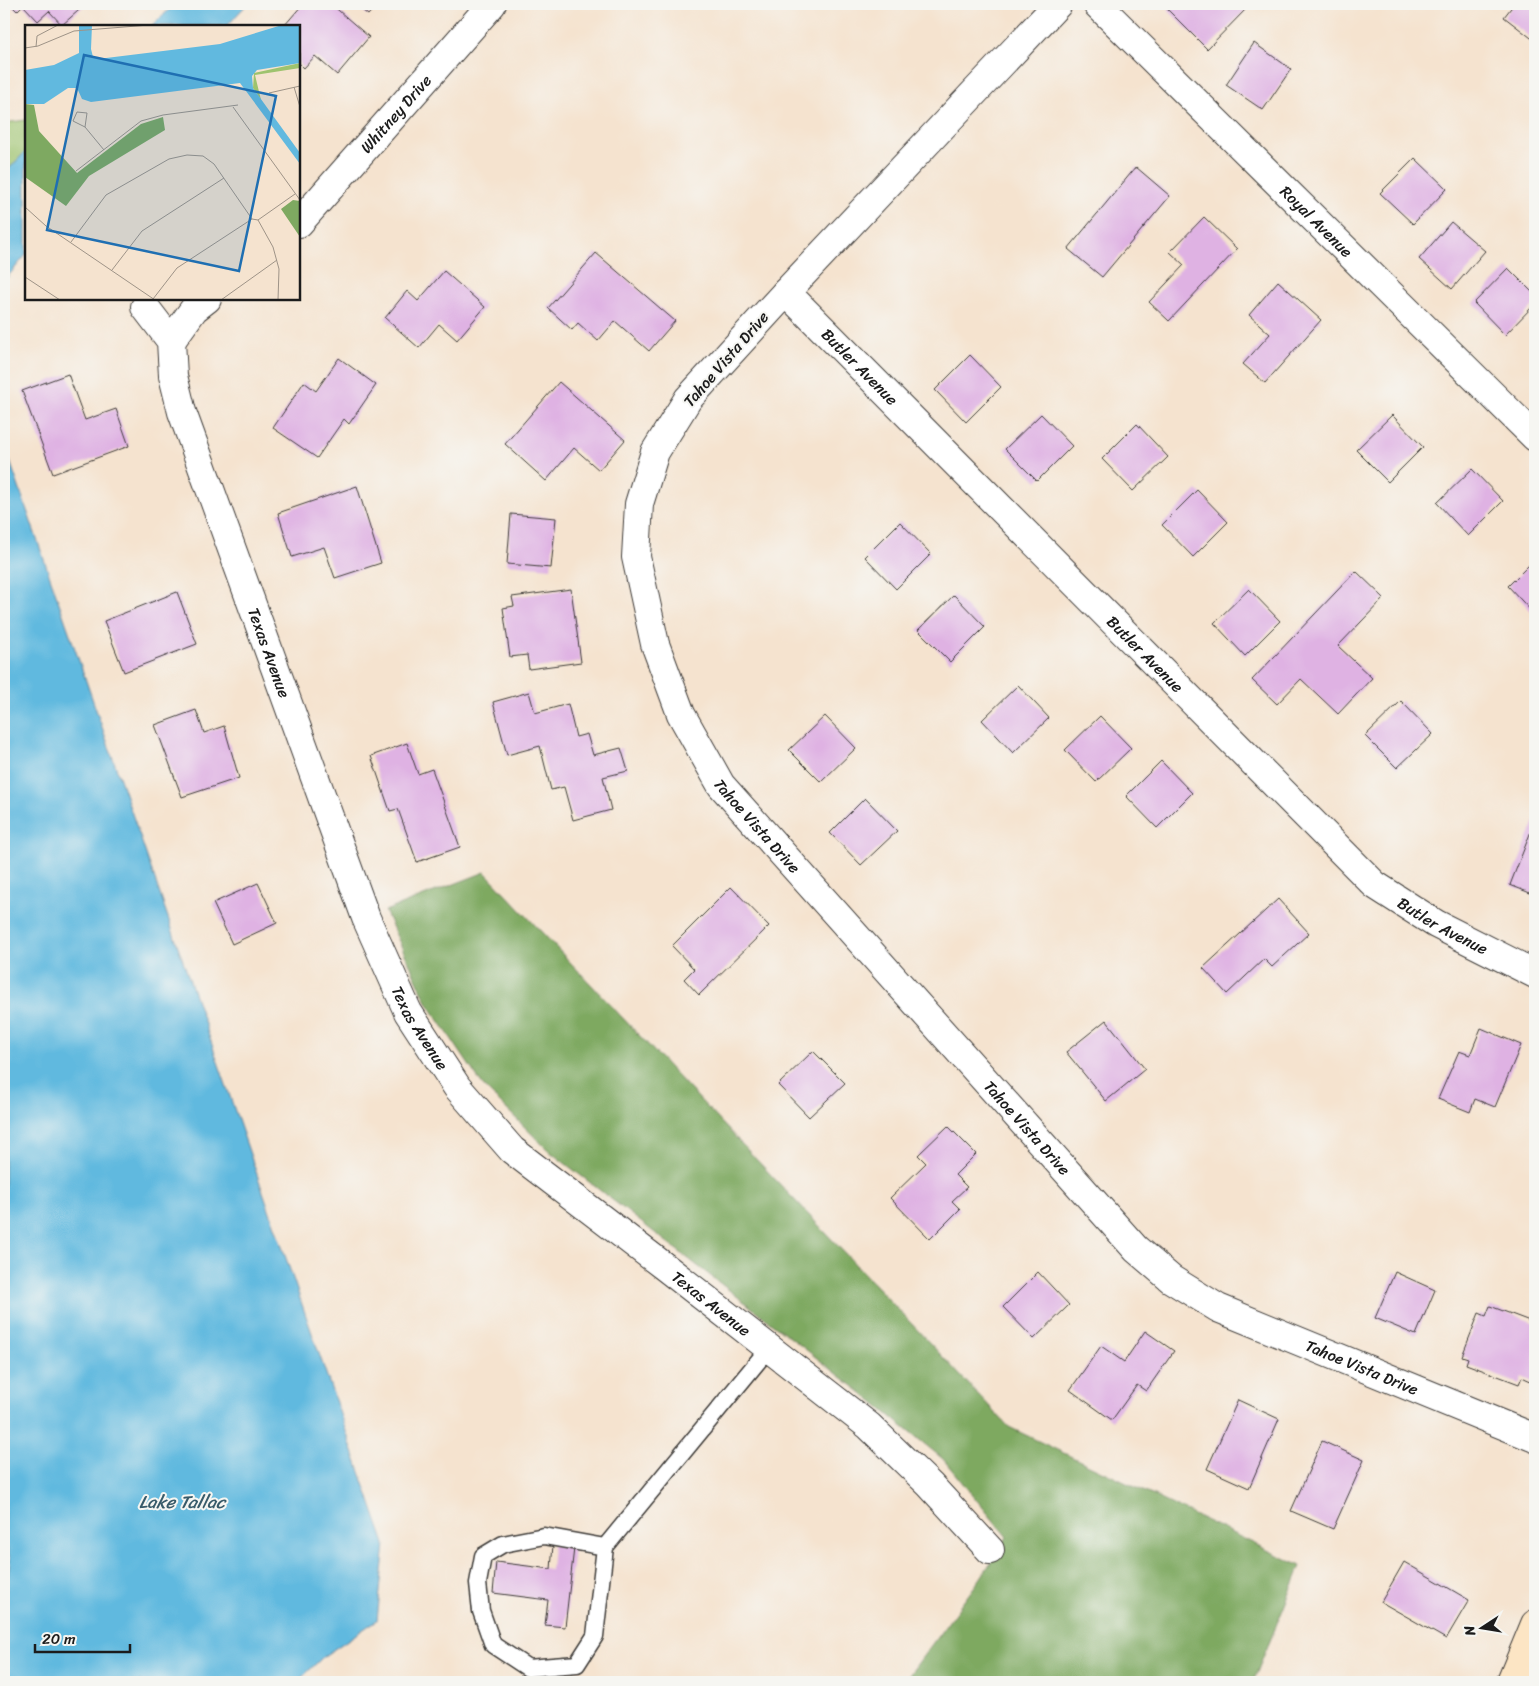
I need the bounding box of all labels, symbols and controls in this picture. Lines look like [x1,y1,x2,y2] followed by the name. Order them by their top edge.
[25,25,300,300] inset map
[352,67,439,160] street label: Whitney Drive
[1273,178,1360,265] street label: Royal Avenue
[676,304,776,414] street label: Tahoe Vista Drive
[814,321,906,412] street label: Butler Avenue
[240,603,299,702] street label: Texas Avenue
[1100,608,1191,700] street label: Butler Avenue
[706,773,808,880] street label: Tahoe Vista Drive
[1392,888,1493,963] street label: Butler Avenue
[383,981,457,1076] street label: Texas Avenue
[977,1073,1078,1182] street label: Tahoe Vista Drive
[665,1263,758,1344] street label: Texas Avenue
[1301,1331,1423,1403] street label: Tahoe Vista Drive
[139,1486,227,1518] water label: Lake Tallac
[1456,1604,1506,1654] north arrow
[35,1621,130,1653] scale bar
[1456,1623,1483,1639] text: N
[42,1626,76,1652] text: 20 m

